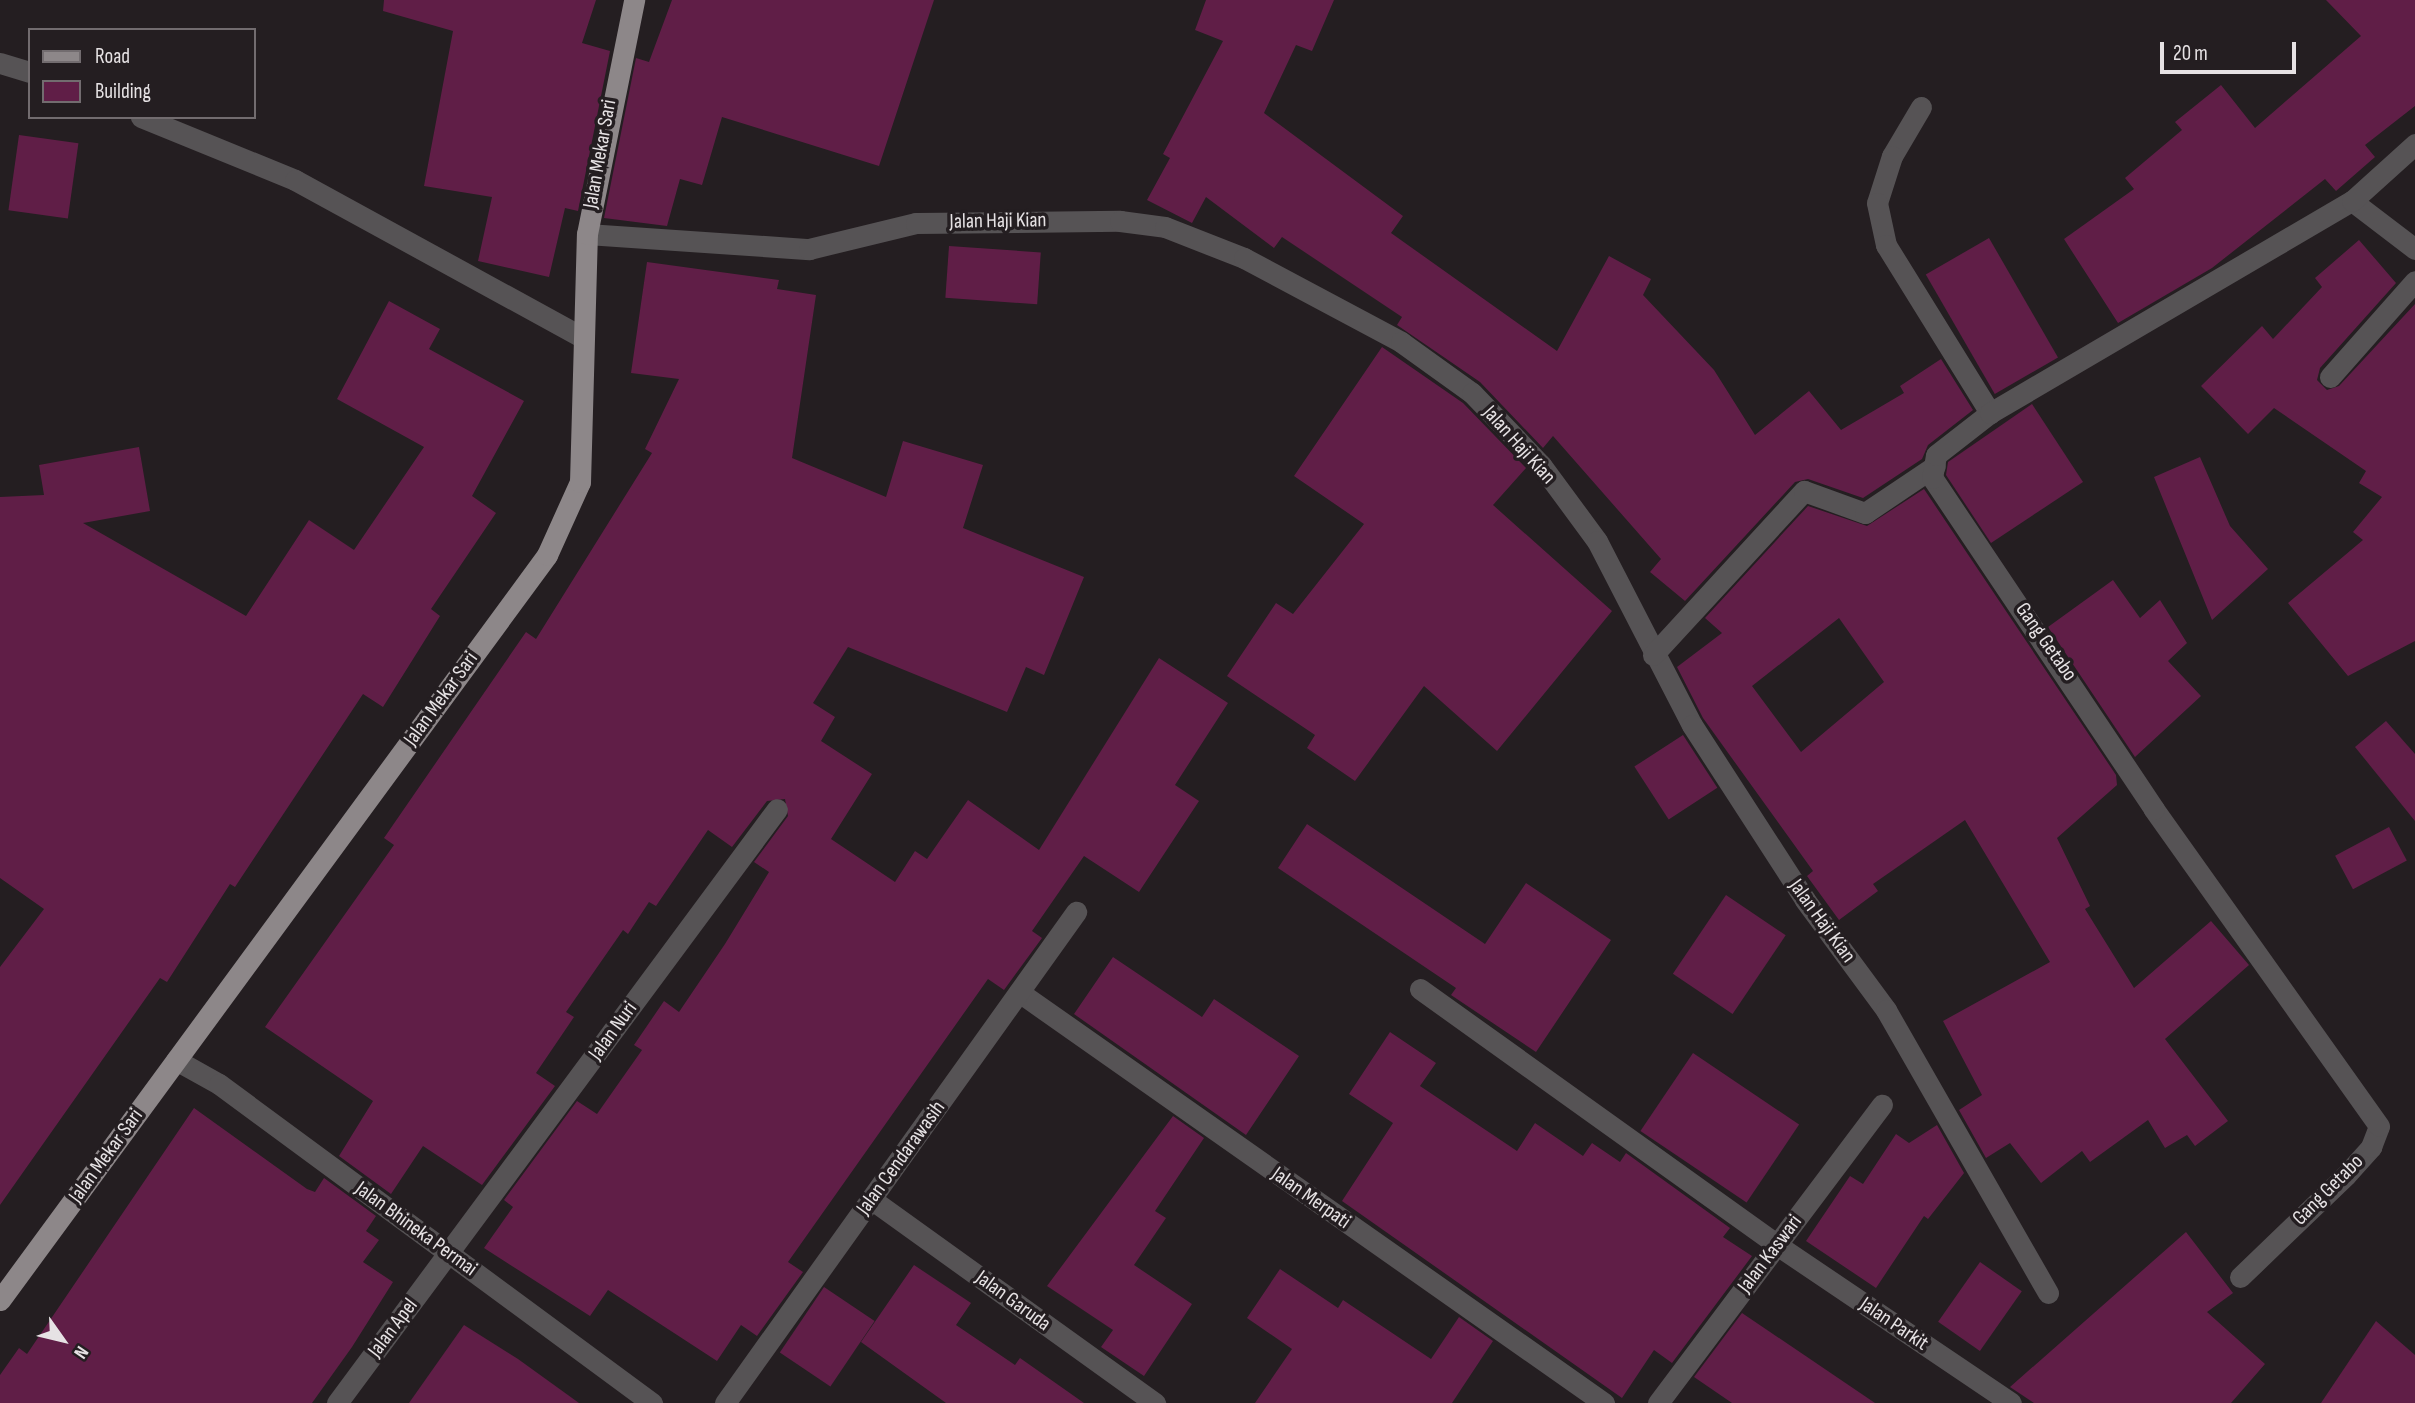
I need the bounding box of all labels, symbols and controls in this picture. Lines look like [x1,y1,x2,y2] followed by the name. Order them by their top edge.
[28,28,256,119] legend
[2163,28,2300,72] scale bar
[2173,41,2208,66] text: 20 m
[95,44,130,69] text: Road
[95,79,151,104] text: Building
[578,98,622,210] street label: Jalan Mekar Sari
[949,208,1047,234] street label: Jalan Haji Kian
[1477,401,1561,489] street label: Jalan Haji Kian
[2010,598,2082,686] street label: Gang Getabo
[398,647,484,751] street label: Jalan Mekar Sari
[1783,874,1861,968] street label: Jalan Haji Kian
[583,997,643,1065] street label: Jalan Nuri
[851,1096,951,1220] street label: Jalan Cendarawasih
[63,1104,149,1208] street label: Jalan Mekar Sari
[2287,1149,2369,1231] street label: Gang Getabo
[1267,1162,1355,1234] street label: Jalan Merpati
[350,1176,482,1282] street label: Jalan Bhineka Permai
[1732,1210,1808,1298] street label: Jalan Kaswari
[970,1265,1056,1337] street label: Jalan Garuda
[1855,1292,1933,1356] street label: Jalan Parkit
[363,1294,423,1362] street label: Jalan Apel
[28,1305,98,1375] north arrow
[68,1341,93,1363] text: N

